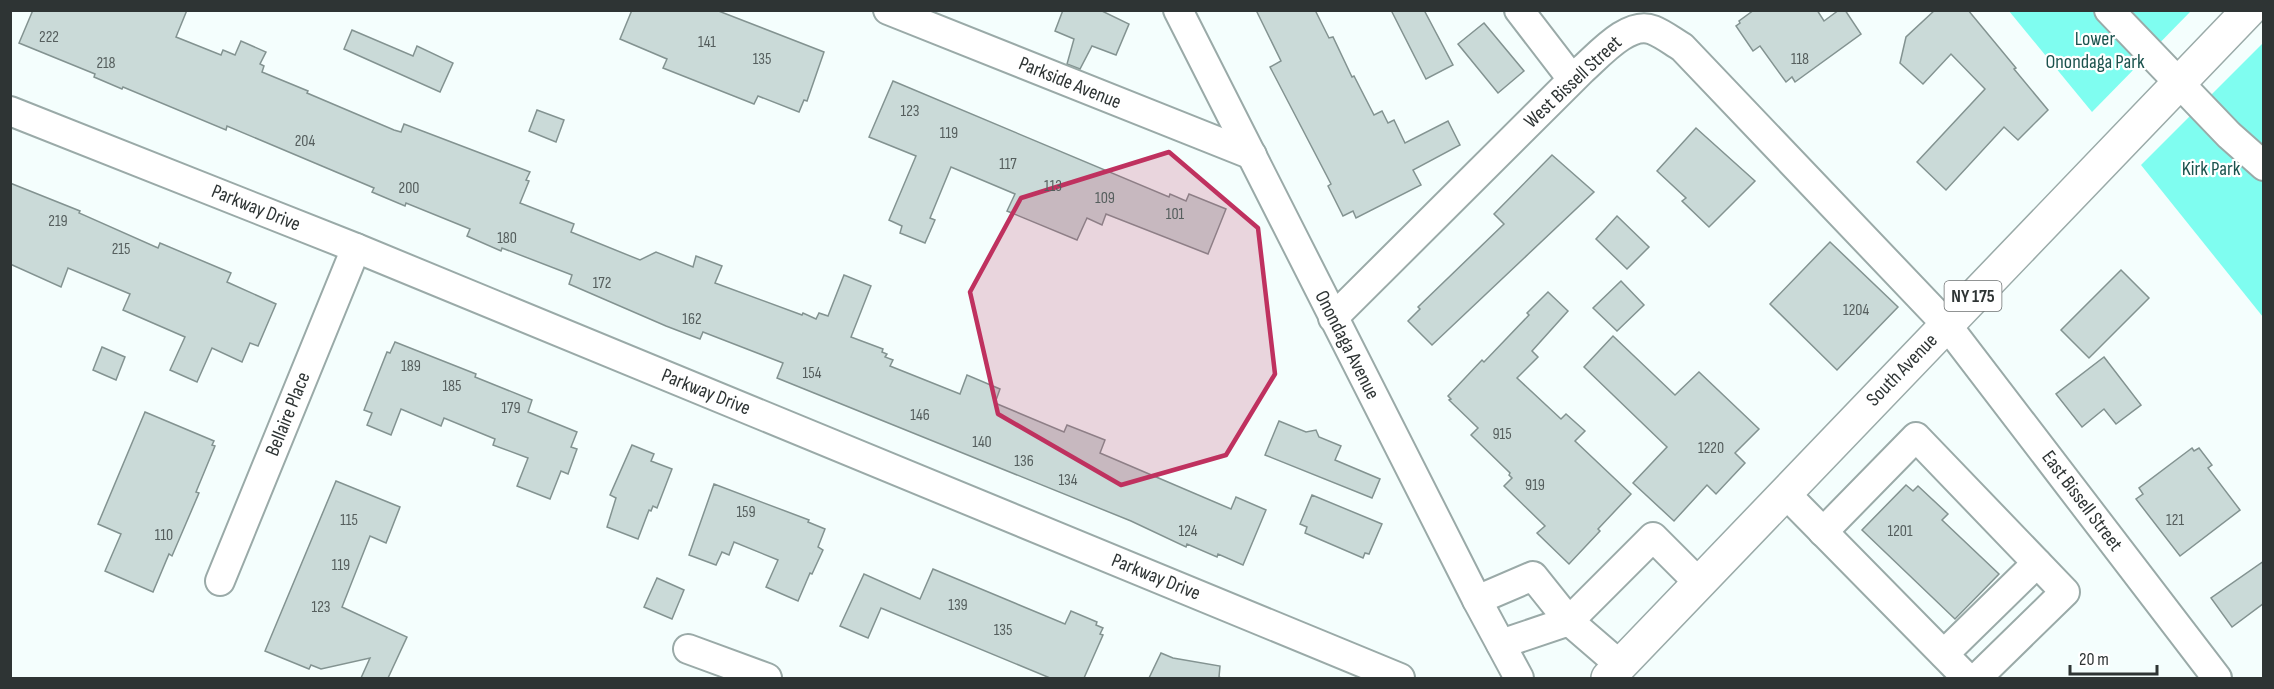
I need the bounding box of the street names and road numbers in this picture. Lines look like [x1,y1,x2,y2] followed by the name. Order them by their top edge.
[1519,31,1627,133] street label: West Bissell Street
[1015,52,1125,114] street label: Parkside Avenue
[208,179,304,237] street label: Parkway Drive
[1944,281,2002,311] road number: NY 175
[1309,287,1385,403] street label: Onondaga Avenue
[1861,329,1943,411] street label: South Avenue
[658,363,754,421] street label: Parkway Drive
[260,369,316,459] street label: Bellaire Place
[2036,446,2128,556] street label: East Bissell Street
[1108,548,1204,606] street label: Parkway Drive

